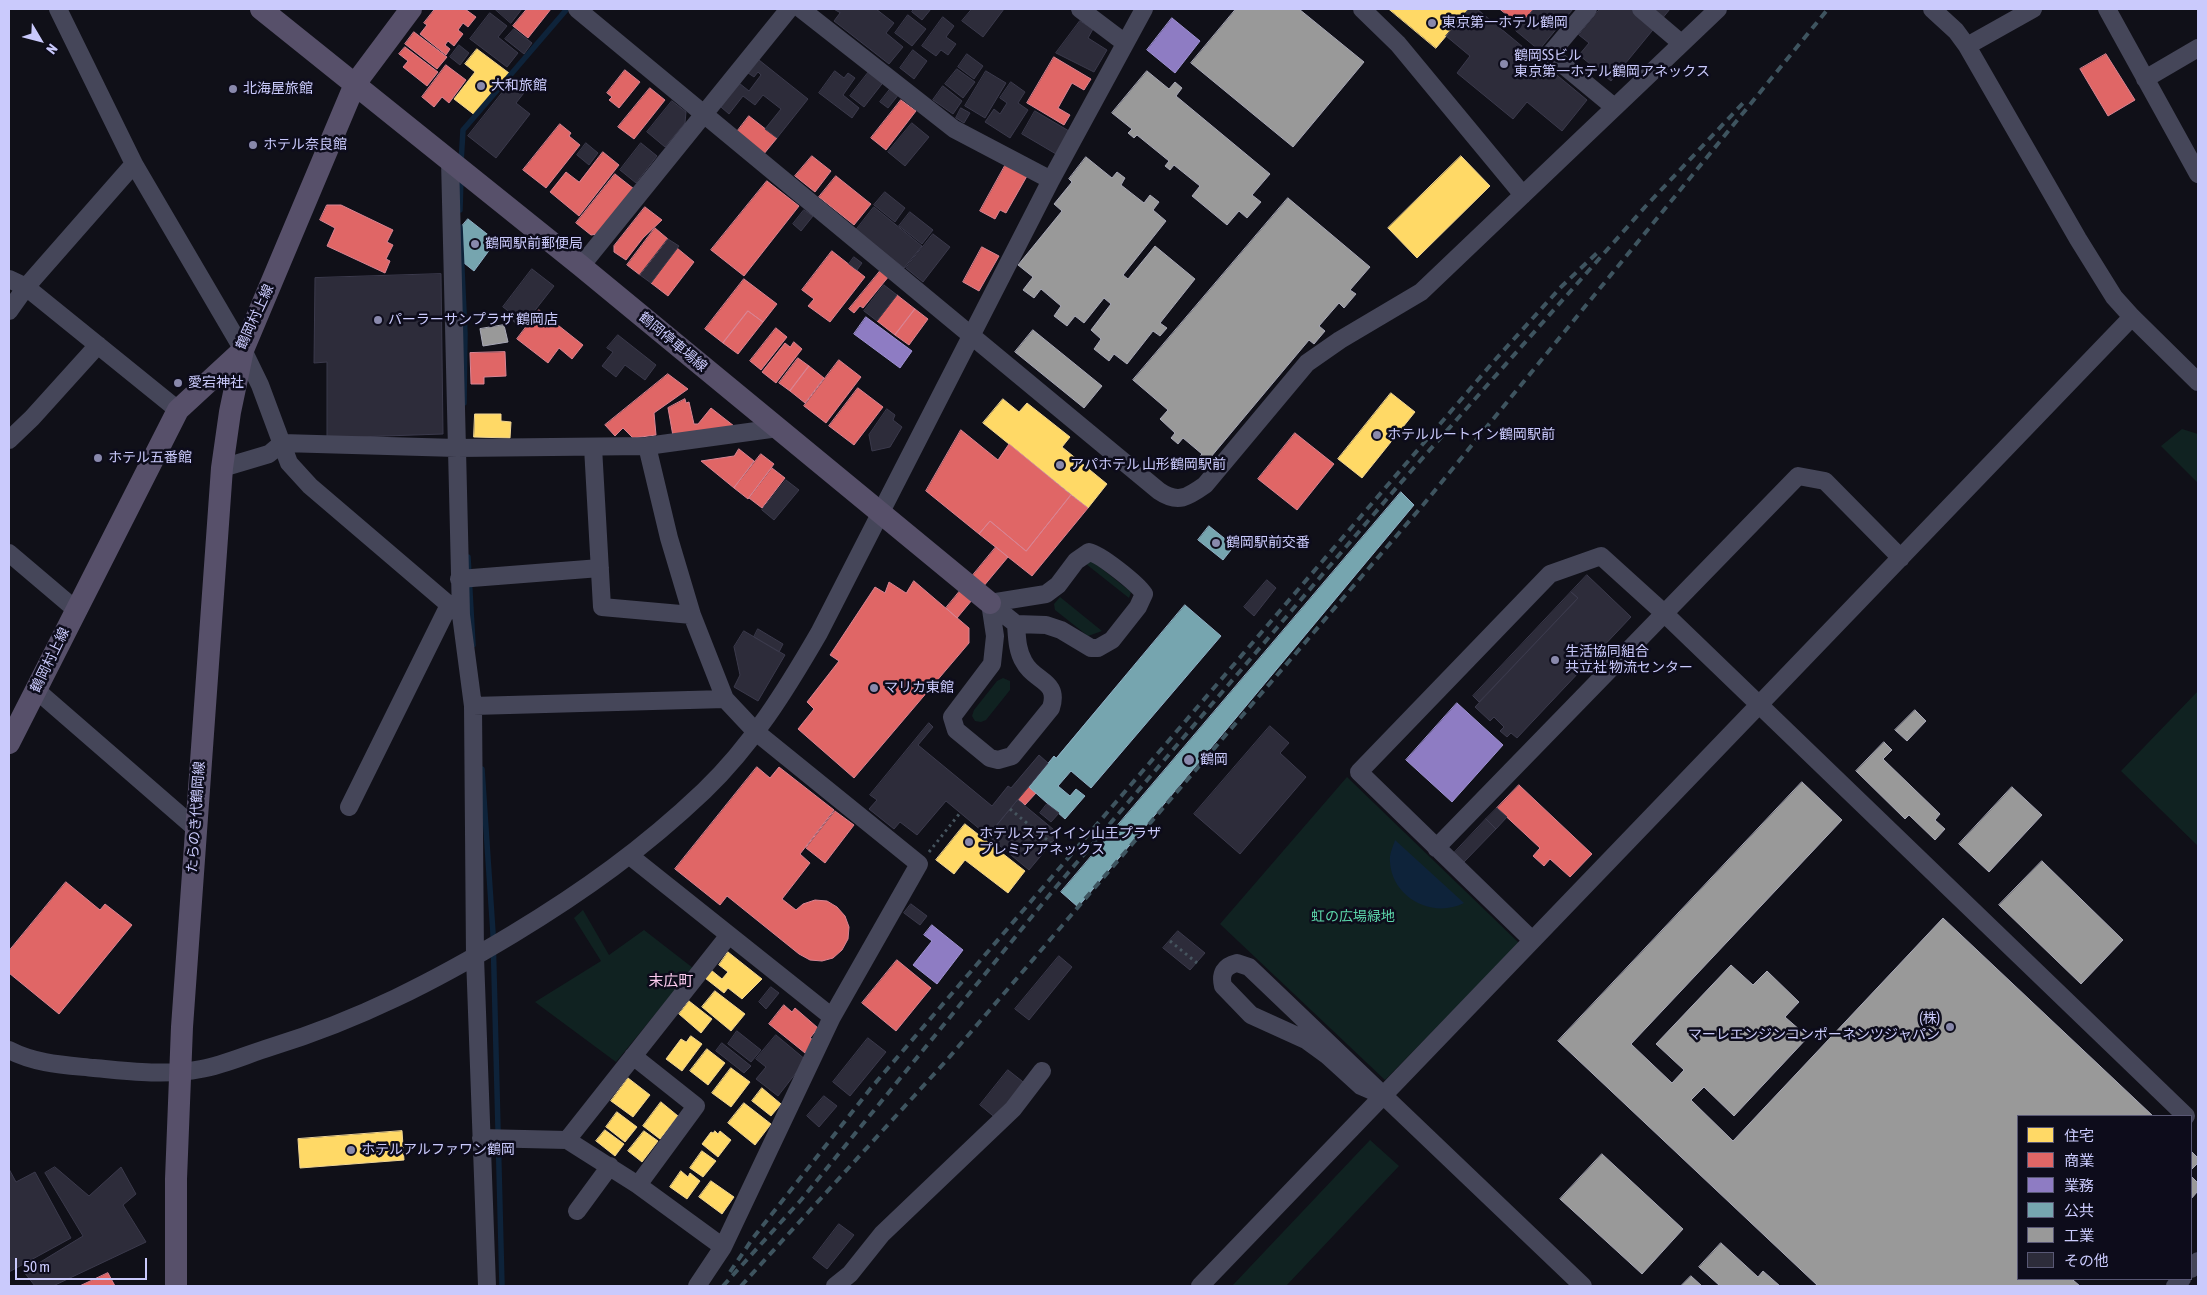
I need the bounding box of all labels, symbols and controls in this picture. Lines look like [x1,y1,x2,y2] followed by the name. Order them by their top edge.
[15,15,65,65] north arrow
[1442,15,1568,31] place label: 東京第一ホテル鶴岡
[1426,17,1438,29] marker: 東京第一ホテル鶴岡
[43,41,61,57] text: N
[1514,48,1710,80] place label: 鶴岡SSビル 東京第一ホテル鶴岡アネックス
[1498,58,1510,70] marker: 鶴岡SSビル 東京第一ホテル鶴岡アネックス
[491,78,547,94] place label: 大和旅館
[475,80,487,92] marker: 大和旅館
[243,81,313,97] place label: 北海屋旅館
[227,83,239,95] marker: 北海屋旅館
[263,137,347,153] place label: ホテル奈良館
[247,139,259,151] marker: ホテル奈良館
[485,236,583,252] place label: 鶴岡駅前郵便局
[469,238,481,250] marker: 鶴岡駅前郵便局
[233,282,277,352] street label: 鶴岡村上線
[635,309,711,375] street label: 鶴岡停車場線
[388,312,558,328] place label: パーラーサンプラザ 鶴岡店
[372,314,384,326] marker: パーラーサンプラザ 鶴岡店
[188,375,244,391] place label: 愛宕神社
[172,377,184,389] marker: 愛宕神社
[1387,427,1555,443] place label: ホテルルートイン鶴岡駅前
[1371,429,1383,441] marker: ホテルルートイン鶴岡駅前
[108,450,192,466] place label: ホテル五番館
[92,452,104,464] marker: ホテル五番館
[1070,457,1226,473] place label: アパホテル 山形鶴岡駅前
[1054,459,1066,471] marker: アパホテル 山形鶴岡駅前
[1226,535,1310,551] place label: 鶴岡駅前交番
[1210,537,1222,549] marker: 鶴岡駅前交番
[27,625,73,695] street label: 鶴岡村上線
[1565,644,1693,676] place label: 生活協同組合 共立社 物流センター
[1549,654,1561,666] marker: 生活協同組合 共立社 物流センター
[884,680,954,696] place label: マリカ東館
[868,682,880,694] marker: マリカ東館
[1200,752,1228,768] place label: 鶴岡
[1182,753,1196,767] marker: 鶴岡
[184,761,208,873] street label: たらのき代鶴岡線
[979,826,1161,859] place label: ホテルステイイン山王プラザ プレミアアネックス
[963,836,975,848] marker: ホテルステイイン山王プラザ プレミアアネックス
[1311,909,1395,925] park label: 虹の広場緑地
[649,972,693,990] district label: 末広町
[1688,1011,1940,1044] place label: (株) マーレエンジンコンポーネンツジャパン
[1944,1021,1956,1033] marker: (株) マーレエンジンコンポーネンツジャパン
[2017,1115,2192,1280] legend
[2064,1127,2094,1144] text: 住宅
[361,1142,515,1158] place label: ホテルアルファワン鶴岡
[345,1144,357,1156] marker: ホテルアルファワン鶴岡
[2064,1152,2094,1169] text: 商業
[2064,1177,2094,1194] text: 業務
[2064,1202,2094,1219] text: 公共
[2064,1227,2094,1244] text: 工業
[18,1248,150,1280] scale bar
[2064,1252,2109,1269] text: その他
[23,1258,50,1275] text: 50 m

